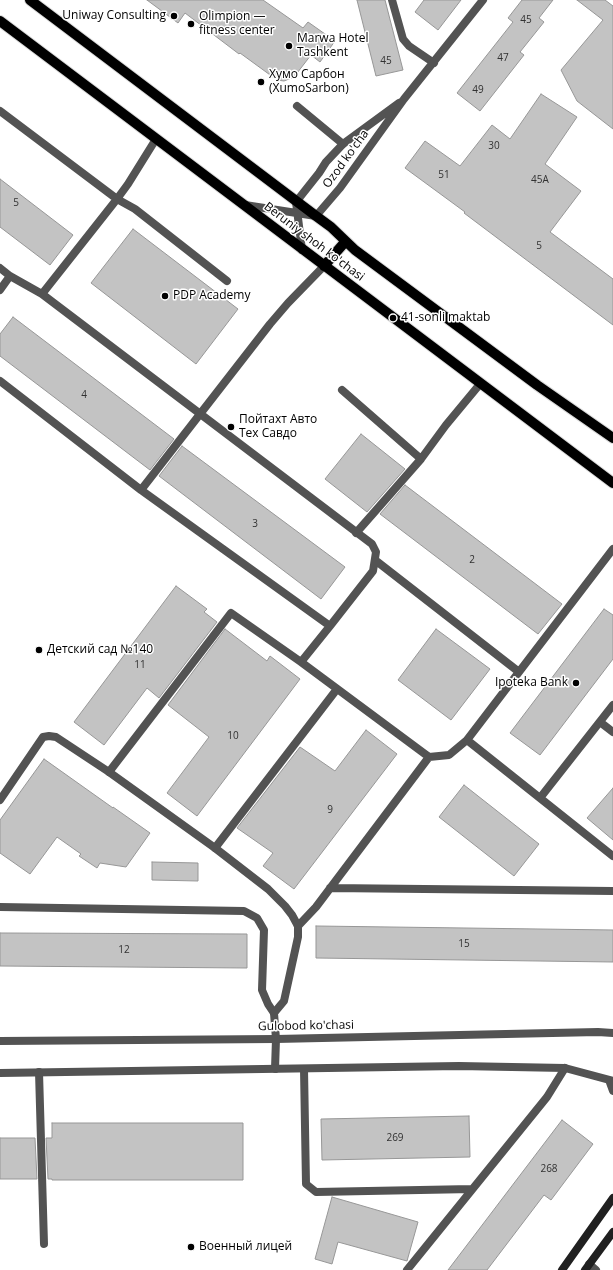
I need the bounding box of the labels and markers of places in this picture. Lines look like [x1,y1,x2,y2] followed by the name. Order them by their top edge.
[62,9,166,23] place label: Uniway Consulting
[199,10,275,38] place label: Olimpion — fitness center
[169,11,179,21] marker: Uniway Consulting
[186,19,196,29] marker: Olimpion — fitness center
[297,32,369,60] place label: Marwa Hotel Tashkent
[284,41,294,51] marker: Marwa Hotel Tashkent
[269,68,349,96] place label: Хумо Сарбон (XumoSarbon)
[256,77,266,87] marker: Хумо Сарбон (XumoSarbon)
[173,289,250,303] place label: PDP Academy
[160,291,170,301] marker: PDP Academy
[401,311,490,325] place label: 41-sonli maktab
[388,313,398,323] marker: 41-sonli maktab
[239,413,317,441] place label: Пойтахт Авто Тех Савдо
[226,422,236,432] marker: Пойтахт Авто Тех Савдо
[47,643,153,657] place label: Детский сад №140
[34,645,44,655] marker: Детский сад №140
[495,676,568,690] place label: Ipoteka Bank
[571,678,581,688] marker: Ipoteka Bank
[199,1240,292,1254] place label: Военный лицей
[186,1242,196,1252] marker: Военный лицей

